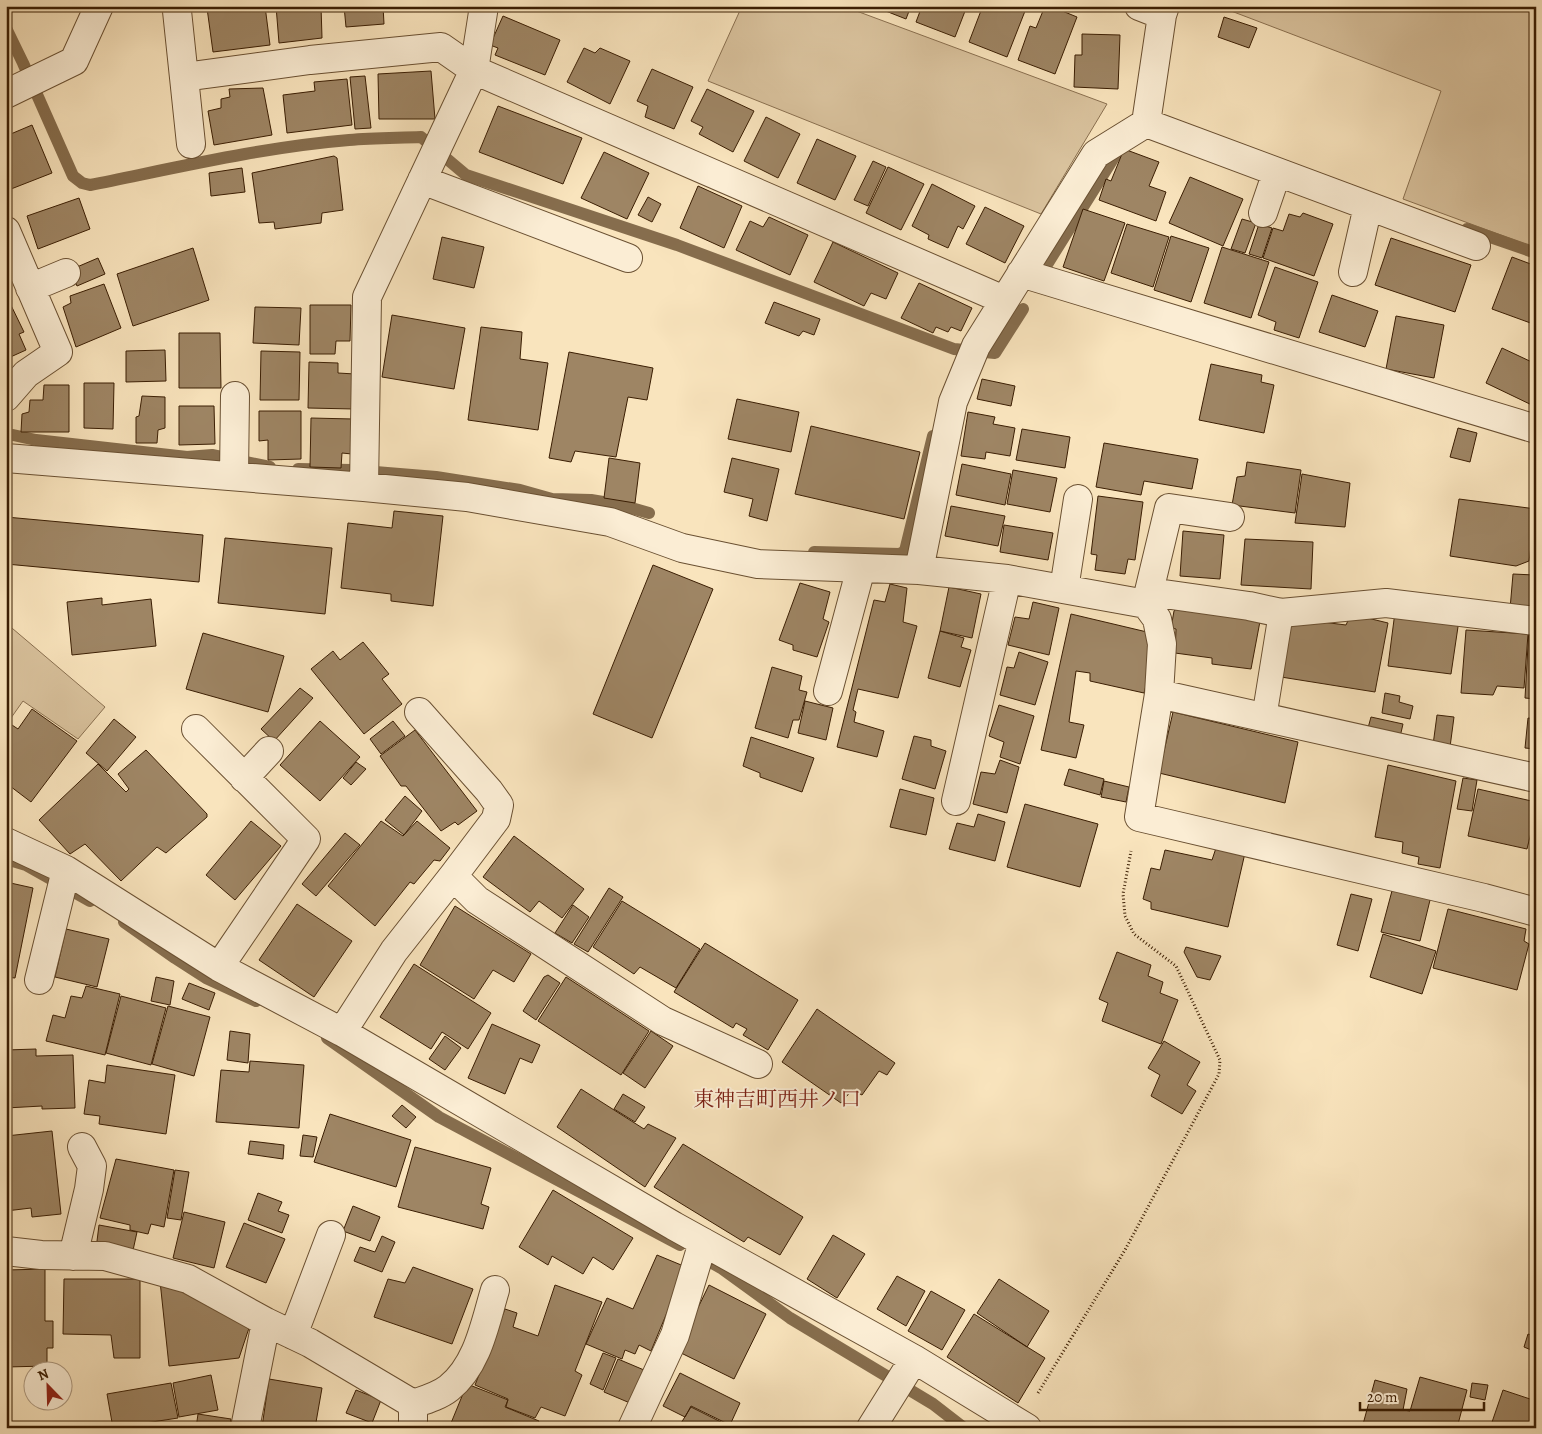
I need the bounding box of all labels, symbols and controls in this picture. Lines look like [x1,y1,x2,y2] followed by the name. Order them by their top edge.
[693,1085,861,1113] district label: 東神吉町西井ノ口
[22,1362,72,1412] north arrow
[35,1364,52,1385] text: N
[1360,1379,1483,1411] scale bar
[1367,1387,1398,1407] text: 20 m

